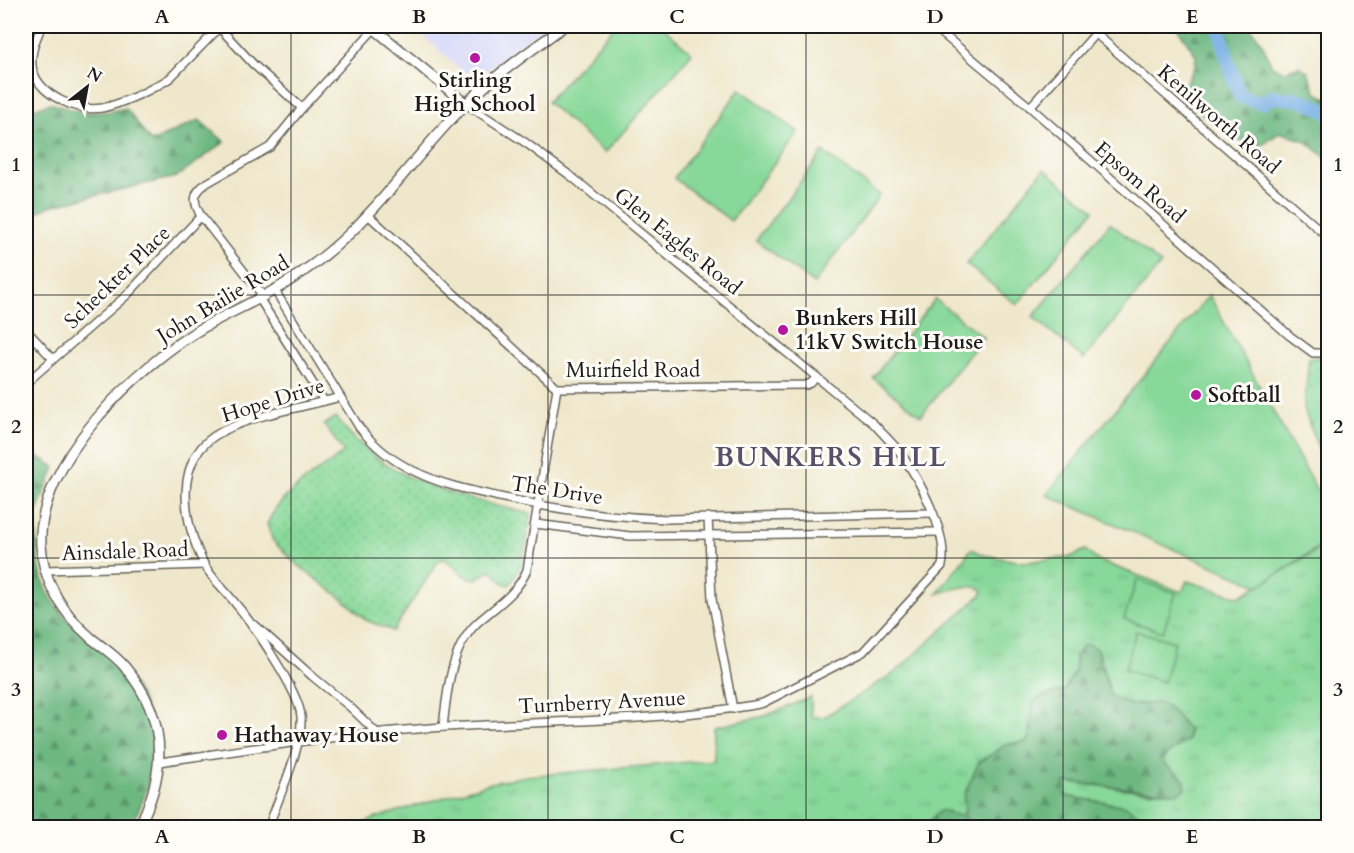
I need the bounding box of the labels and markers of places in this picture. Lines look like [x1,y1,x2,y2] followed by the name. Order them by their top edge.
[468,51,482,65] marker: Stirling High School
[414,66,536,119] place label: Stirling High School
[795,304,984,357] place label: Bunkers Hill 11kV Switch House
[776,323,790,337] marker: Bunkers Hill 11kV Switch House
[1208,381,1281,410] place label: Softball
[1189,388,1203,402] marker: Softball
[234,721,399,750] place label: Hathaway House
[215,728,229,742] marker: Hathaway House

